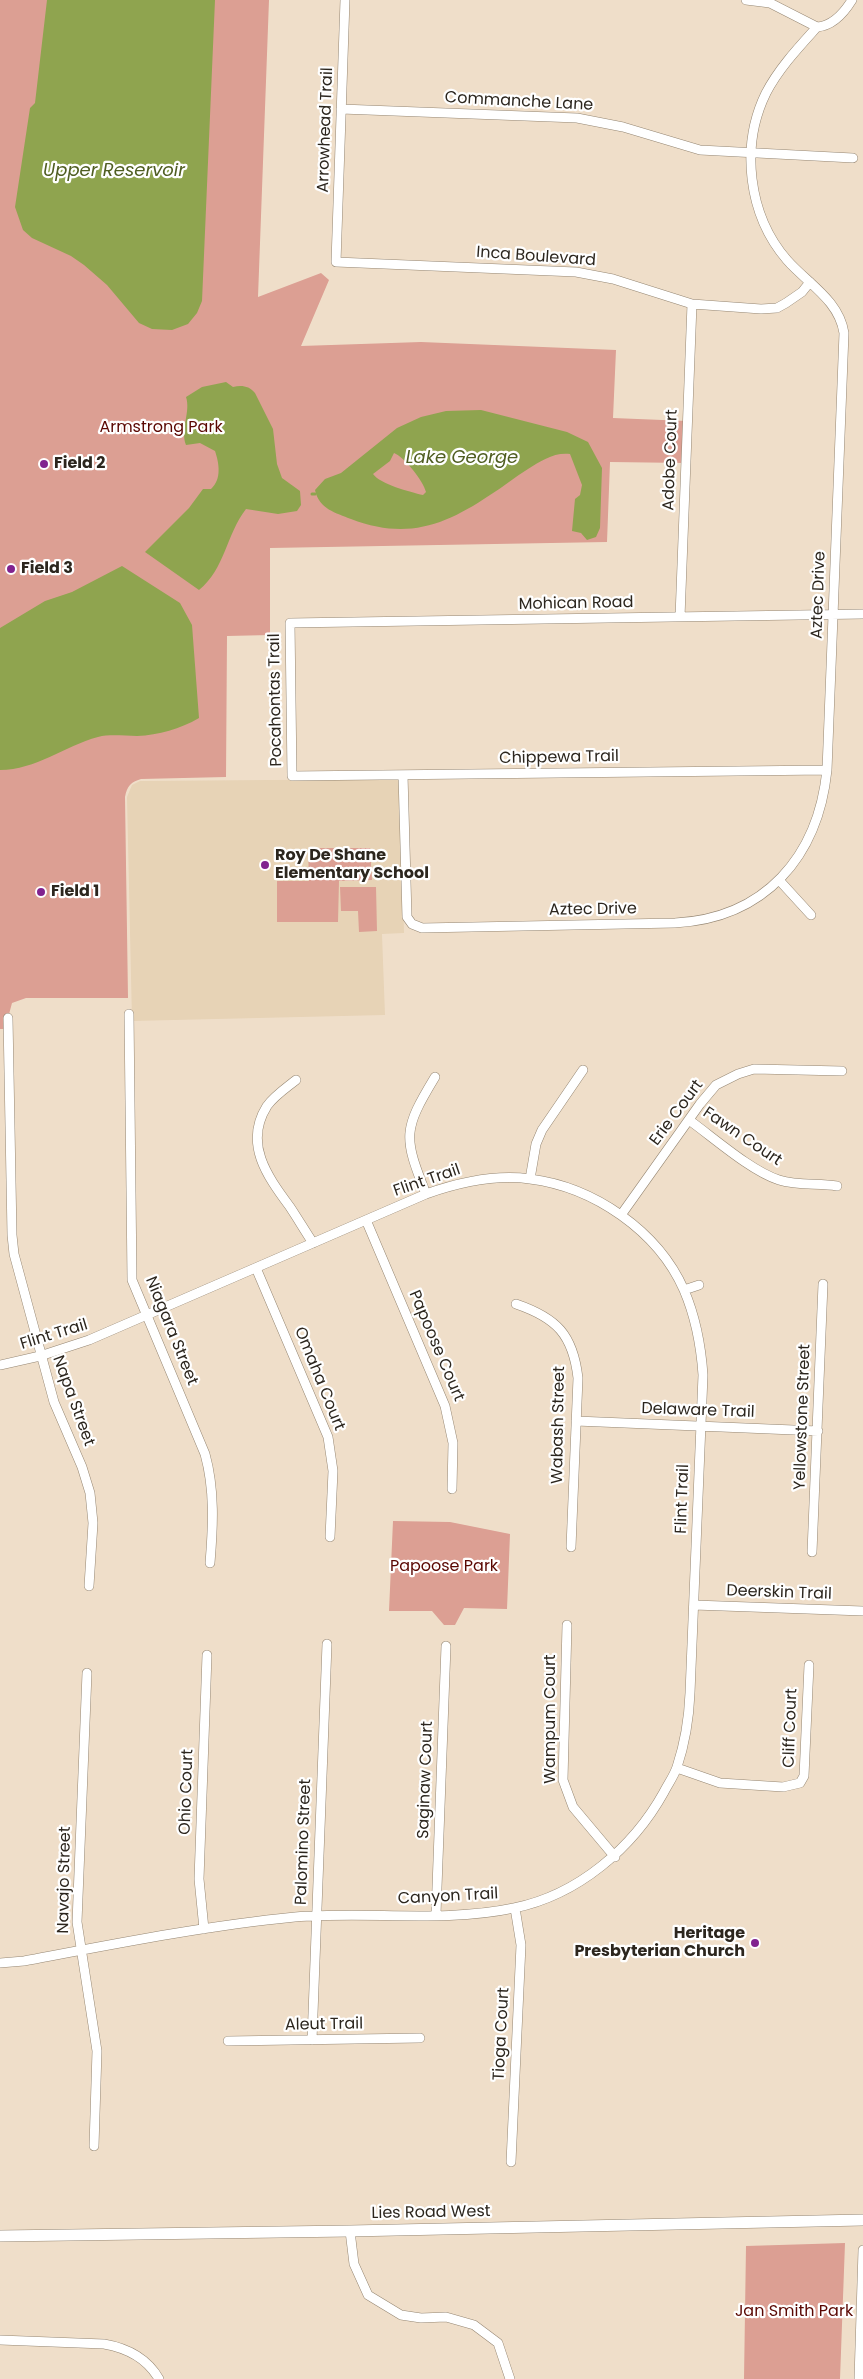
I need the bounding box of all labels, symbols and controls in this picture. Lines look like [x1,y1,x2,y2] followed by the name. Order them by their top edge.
[314,67,338,193] street label: Arrowhead Trail
[444,89,594,115] street label: Commanche Lane
[43,160,185,182] water label: Upper Reservoir
[476,243,596,271] street label: Inca Boulevard
[660,409,682,511] street label: Adobe Court
[99,418,223,438] park label: Armstrong Park
[406,447,518,469] water label: Lake George
[54,454,105,474] place label: Field 2
[38,458,50,470] marker: Field 2
[808,551,830,639] street label: Aztec Drive
[21,559,73,579] place label: Field 3
[5,563,17,575] marker: Field 3
[518,593,634,615] street label: Mohican Road
[265,633,287,767] street label: Pocahontas Trail
[499,747,619,769] street label: Chippewa Trail
[275,846,429,884] place label: Roy De Shane Elementary School
[259,859,271,871] marker: Roy De Shane Elementary School
[51,882,99,902] place label: Field 1
[35,886,47,898] marker: Field 1
[549,900,637,920] street label: Aztec Drive
[646,1077,708,1149] street label: Erie Court
[699,1104,785,1170] street label: Fawn Court
[391,1161,463,1201] street label: Flint Trail
[140,1274,202,1388] street label: Niagara Street
[404,1288,468,1404] street label: Papoose Court
[18,1316,90,1354] street label: Flint Trail
[290,1324,348,1434] street label: Omaha Court
[791,1344,815,1490] street label: Yellowstone Street
[48,1353,98,1449] street label: Napa Street
[548,1366,570,1484] street label: Wabash Street
[641,1399,755,1423] street label: Delaware Trail
[672,1464,694,1534] street label: Flint Trail
[390,1557,498,1577] park label: Papoose Park
[726,1582,832,1604] street label: Deerskin Trail
[541,1654,561,1784] street label: Wampum Court
[780,1688,802,1768] street label: Cliff Court
[414,1721,438,1839] street label: Saginaw Court
[176,1749,198,1835] street label: Ohio Court
[292,1779,316,1905] street label: Palomino Street
[54,1826,76,1934] street label: Navajo Street
[397,1885,499,1909] street label: Canyon Trail
[574,1924,745,1962] place label: Heritage Presbyterian Church
[749,1937,761,1949] marker: Heritage Presbyterian Church
[490,1987,514,2081] street label: Tioga Court
[285,2015,363,2035] street label: Aleut Trail
[371,2202,491,2224] street label: Lies Road West
[735,2302,853,2322] park label: Jan Smith Park

